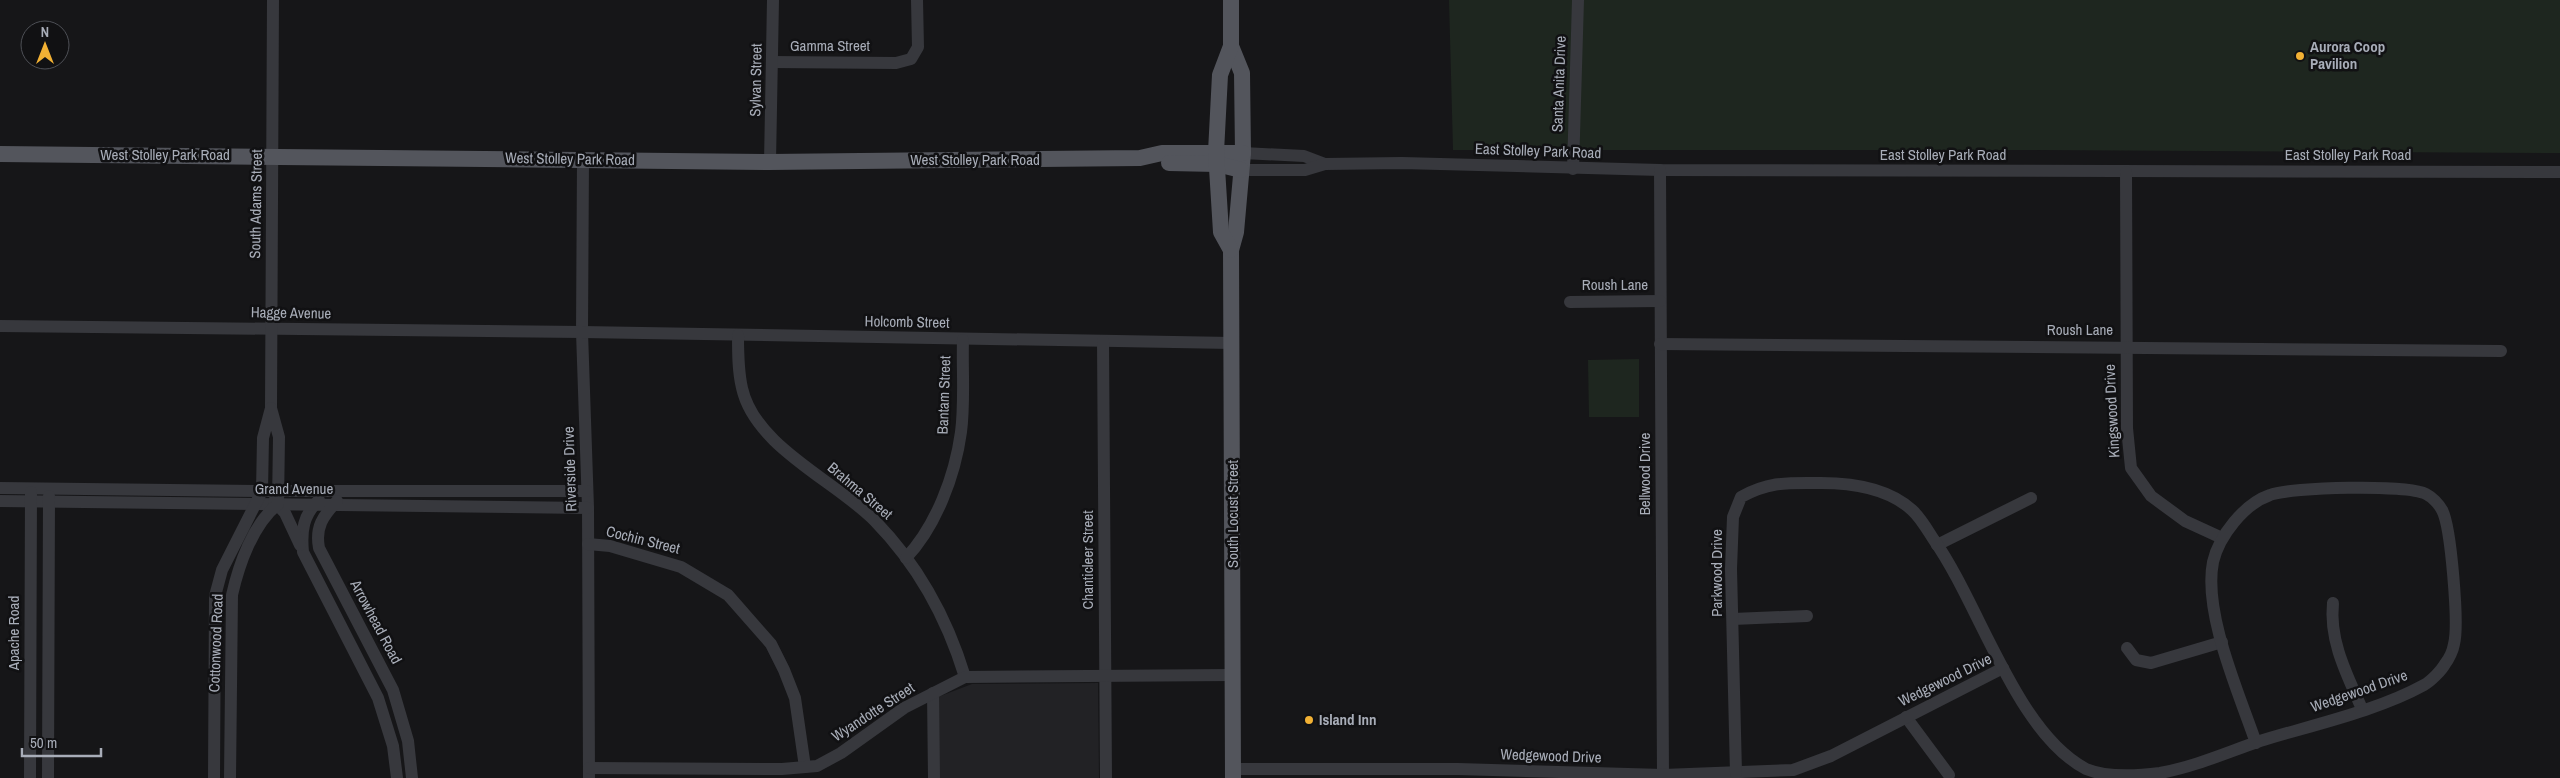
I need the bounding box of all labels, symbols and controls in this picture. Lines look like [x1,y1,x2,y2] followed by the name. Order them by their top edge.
[20,20,70,70] north arrow
[41,23,49,41] text: N
[790,35,871,56] street label: Gamma Street
[1546,35,1571,133] street label: Santa Anita Drive
[2310,36,2385,74] place label: Aurora Coop Pavilion
[744,43,767,117] street label: Sylvan Street
[2294,50,2306,62] marker: Aurora Coop Pavilion
[1474,138,1602,163] street label: East Stolley Park Road
[100,144,230,165] street label: West Stolley Park Road
[1880,144,2006,165] street label: East Stolley Park Road
[2285,144,2411,165] street label: East Stolley Park Road
[505,147,635,170] street label: West Stolley Park Road
[244,149,267,259] street label: South Adams Street
[910,149,1040,170] street label: West Stolley Park Road
[1582,274,1648,295] street label: Roush Lane
[251,301,332,324] street label: Hagge Avenue
[864,310,950,333] street label: Holcomb Street
[2047,319,2113,340] street label: Roush Lane
[932,355,955,435] street label: Bantam Street
[2099,364,2124,458] street label: Kingswood Drive
[558,426,581,512] street label: Riverside Drive
[1634,432,1655,515] street label: Bellwood Drive
[823,457,898,525] street label: Brahma Street
[1222,459,1243,568] street label: South Locust Street
[255,478,333,499] street label: Grand Avenue
[1077,510,1098,610] street label: Chanticleer Street
[604,520,683,559] street label: Cochin Street
[1706,529,1727,617] street label: Parkwood Drive
[345,575,407,667] street label: Arrowhead Road
[203,593,228,693] street label: Cottonwood Road
[3,596,24,671] street label: Apache Road
[1895,648,1995,711] street label: Wedgewood Drive
[2308,664,2410,717] street label: Wedgewood Drive
[827,677,919,746] street label: Wyandotte Street
[1319,709,1376,730] place label: Island Inn
[1303,714,1315,726] marker: Island Inn
[22,726,101,758] scale bar
[30,732,57,753] text: 50 m
[1500,743,1602,768] street label: Wedgewood Drive

